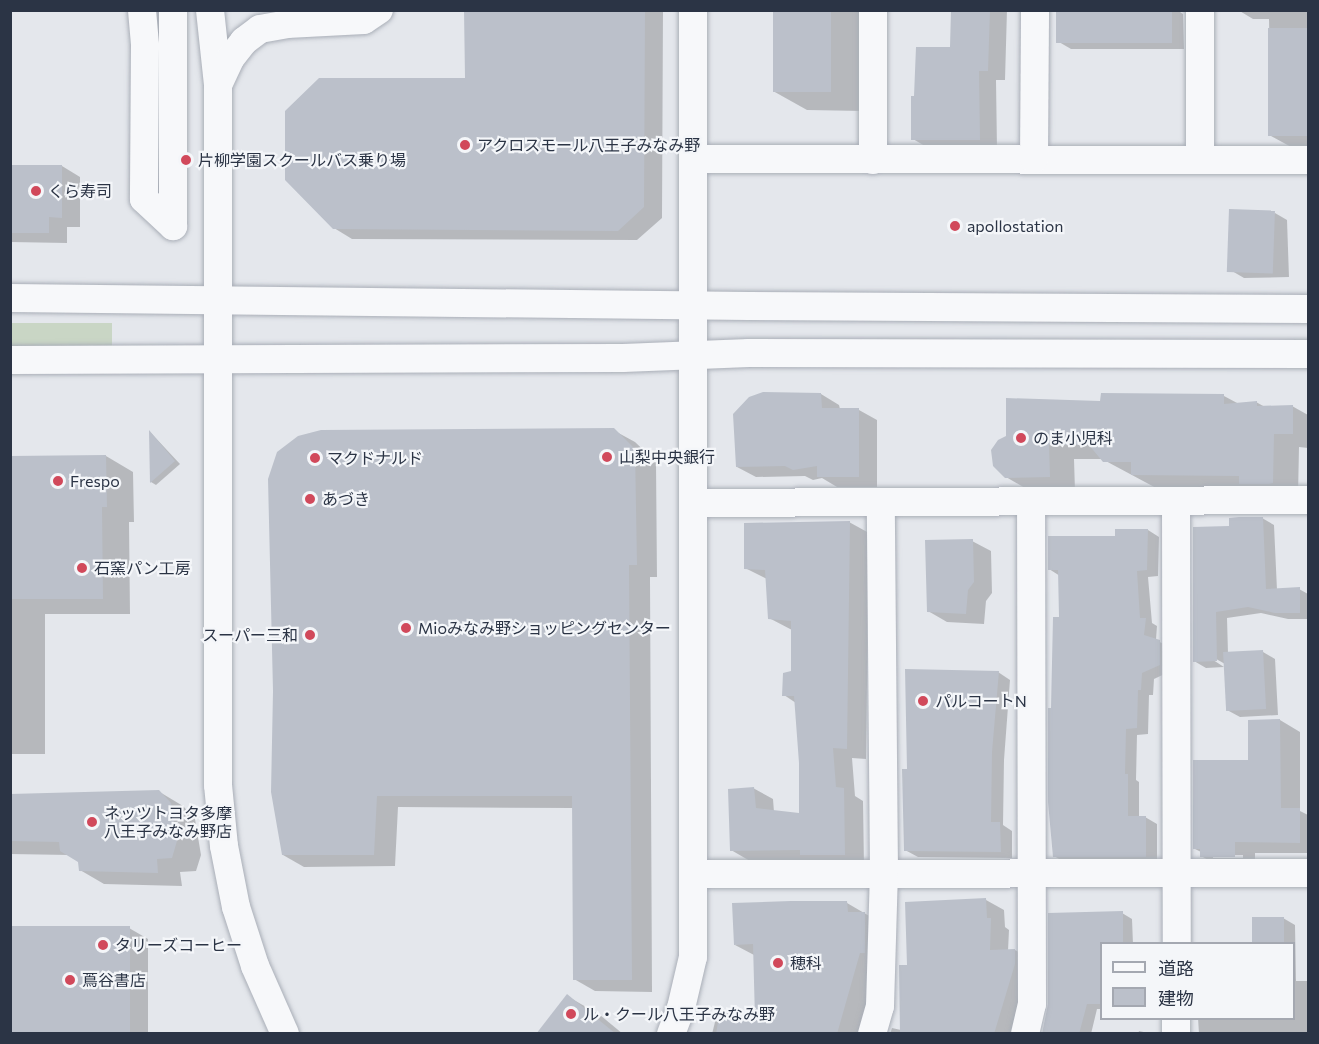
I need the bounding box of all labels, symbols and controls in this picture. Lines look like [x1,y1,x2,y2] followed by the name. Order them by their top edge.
[477,135,701,155] place label: アクロスモール八王子みなみ野
[458,138,472,152] marker: アクロスモール八王子みなみ野
[198,150,406,170] place label: 片柳学園スクールバス乗り場
[179,153,193,167] marker: 片柳学園スクールバス乗り場
[48,181,112,201] place label: くら寿司
[29,184,43,198] marker: くら寿司
[967,216,1063,236] place label: apollostation
[948,219,962,233] marker: apollostation
[1033,428,1113,448] place label: のま小児科
[1014,431,1028,445] marker: のま小児科
[619,447,715,467] place label: 山梨中央銀行
[327,448,423,468] place label: マクドナルド
[600,450,614,464] marker: 山梨中央銀行
[308,451,322,465] marker: マクドナルド
[70,471,120,491] place label: Frespo
[51,474,65,488] marker: Frespo
[322,489,370,509] place label: あづき
[303,492,317,506] marker: あづき
[94,558,190,578] place label: 石窯パン工房
[75,561,89,575] marker: 石窯パン工房
[418,618,671,638] place label: Mioみなみ野ショッピングセンター
[399,621,413,635] marker: Mioみなみ野ショッピングセンター
[202,625,298,645] place label: スーパー三和
[303,628,317,642] marker: スーパー三和
[935,691,1027,711] place label: パルコートN
[916,694,930,708] marker: パルコートN
[104,803,232,841] place label: ネッツトヨタ多摩 八王子みなみ野店
[85,815,99,829] marker: ネッツトヨタ多摩 八王子みなみ野店
[115,935,243,955] place label: タリーズコーヒー
[96,938,110,952] marker: タリーズコーヒー
[1100,942,1295,1020] legend
[790,953,822,973] place label: 穂科
[771,956,785,970] marker: 穂科
[1158,957,1194,979] text: 道路
[82,970,146,990] place label: 蔦谷書店
[63,973,77,987] marker: 蔦谷書店
[1158,987,1194,1009] text: 建物
[583,1004,775,1024] place label: ル・クール八王子みなみ野
[564,1007,578,1021] marker: ル・クール八王子みなみ野

